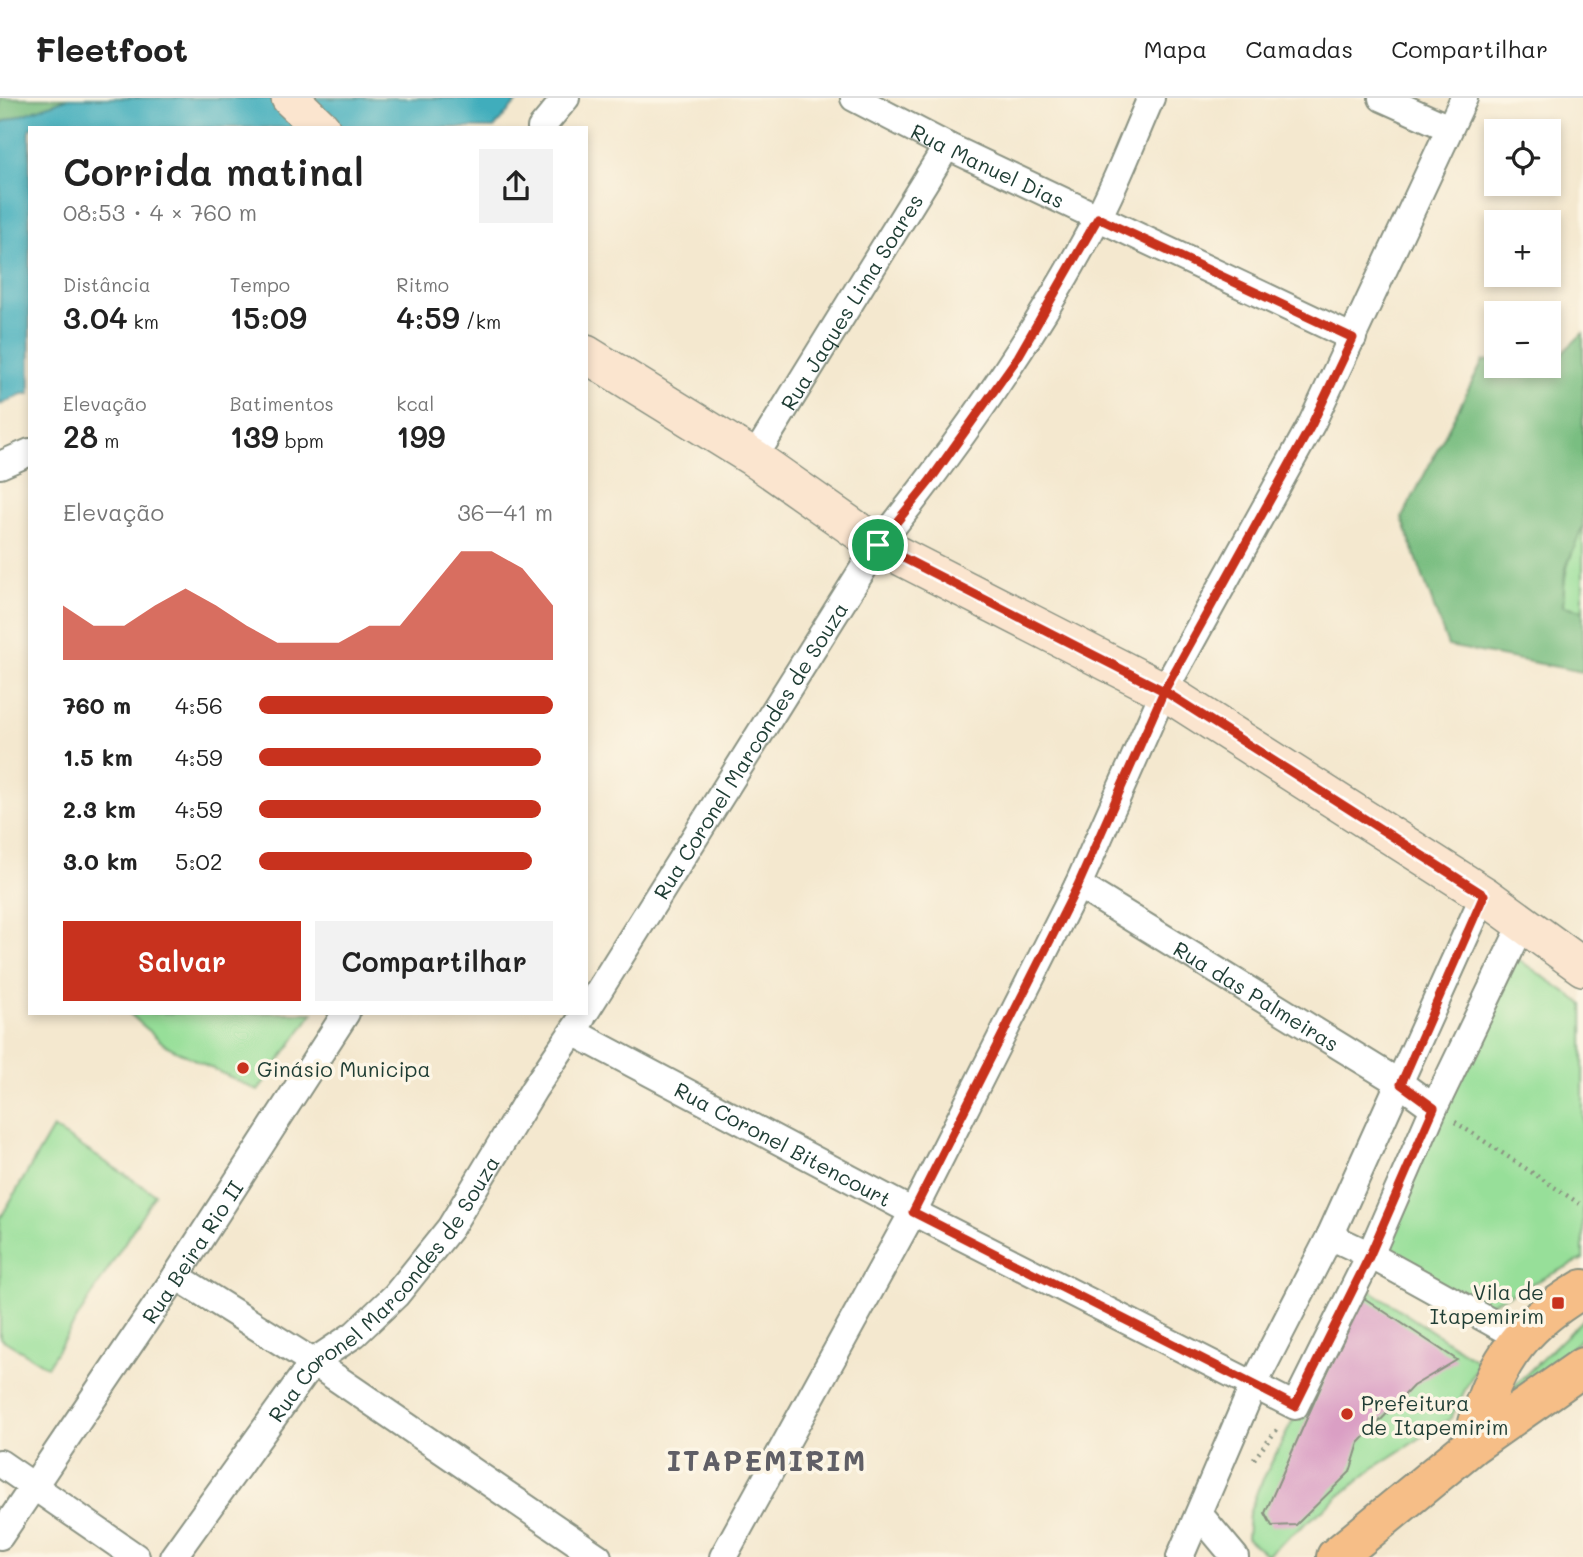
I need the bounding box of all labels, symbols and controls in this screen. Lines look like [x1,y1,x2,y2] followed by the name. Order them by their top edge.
[35,27,188,70] text: Fleetfoot
[1143,33,1207,64] text: Mapa
[1245,33,1353,64] text: Camadas
[1391,33,1548,64] text: Compartilhar
[907,117,1069,213] street label: Rua Manuel Dias
[1484,119,1561,378] map controls
[1484,119,1561,196] button: locate
[63,146,364,196] text: Corrida matinal
[479,149,553,223] button: share
[774,188,928,415] street label: Rua Jaques Lima Soares
[63,197,257,227] text: 08:53 · 4 × 760 m
[1484,210,1561,287] button: +
[63,272,151,297] text: Distância
[230,272,290,297] text: Tempo
[396,272,449,297] text: Ritmo
[63,297,128,337] text: 3.04
[230,297,307,337] text: 15:09
[396,297,460,337] text: 4:59
[1484,301,1561,378] button: −
[128,309,159,334] text: km
[460,309,501,334] text: /km
[63,391,147,416] text: Elevação
[230,391,334,416] text: Batimentos
[396,391,434,416] text: kcal
[63,416,98,456] text: 28
[230,416,279,456] text: 139
[396,416,446,456] text: 199
[98,428,119,453] text: m
[279,428,324,453] text: bpm
[63,497,164,527] text: Elevação
[457,497,553,527] text: 36–41 m
[848,515,908,575] pin
[859,526,897,564] icon: arrive
[646,596,853,904] street label: Rua Coronel Marcondes de Souza
[63,690,131,720] text: 760 m
[175,690,223,720] text: 4:56
[63,742,133,772] text: 1.5 km
[175,742,223,772] text: 4:59
[63,794,136,824] text: 2.3 km
[175,794,223,824] text: 4:59
[63,846,138,876] text: 3.0 km
[175,846,223,876] text: 5:02
[63,921,301,1001] button: Salvar
[315,921,553,1001] button: Compartilhar
[1169,934,1345,1056] street label: Rua das Palmeiras
[257,1055,431,1082] place label: Ginásio Municipa
[235,1060,251,1076] marker: Ginásio Municipa
[670,1075,896,1212] street label: Rua Coronel Bitencourt
[261,1150,504,1427] street label: Rua Coronel Marcondes de Souza
[135,1175,248,1328] street label: Rua Beira Rio II
[1430,1278,1544,1329] place label: Vila de Itapemirim
[1550,1295,1566,1311] marker: Vila de Itapemirim
[1361,1389,1508,1440] place label: Prefeitura de Itapemirim
[1339,1406,1355,1422] marker: Prefeitura de Itapemirim
[667,1442,867,1478] district label: ITAPEMIRIM

